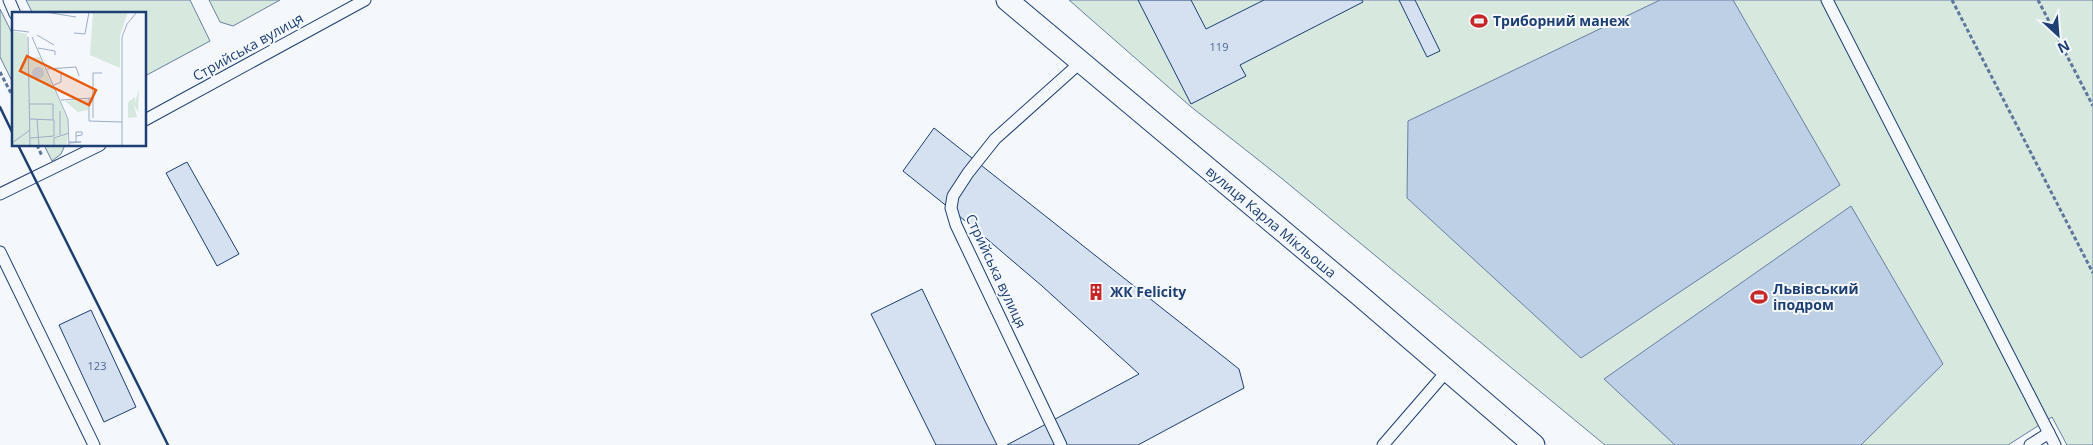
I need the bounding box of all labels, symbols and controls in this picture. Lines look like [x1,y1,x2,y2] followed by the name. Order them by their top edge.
[189,8,307,85] street label: Стрийська вулиця
[2033,10,2083,60] north arrow
[1469,11,1489,31] sports icon: Триборний манеж
[1493,11,1630,30] place label: Триборний манеж
[12,12,146,146] inset map
[2055,36,2073,58] text: N
[1210,39,1228,54] house number: 119
[1202,161,1341,282] street label: вулиця Карла Мікльоша
[962,211,1031,331] street label: Стрийська вулиця
[1773,279,1859,314] place label: Львівський іподром
[1086,282,1106,302] building icon: ЖК Felicity
[1110,282,1186,301] place label: ЖК Felicity
[1749,287,1769,307] sports icon: Львівський іподром
[88,358,106,373] house number: 123

